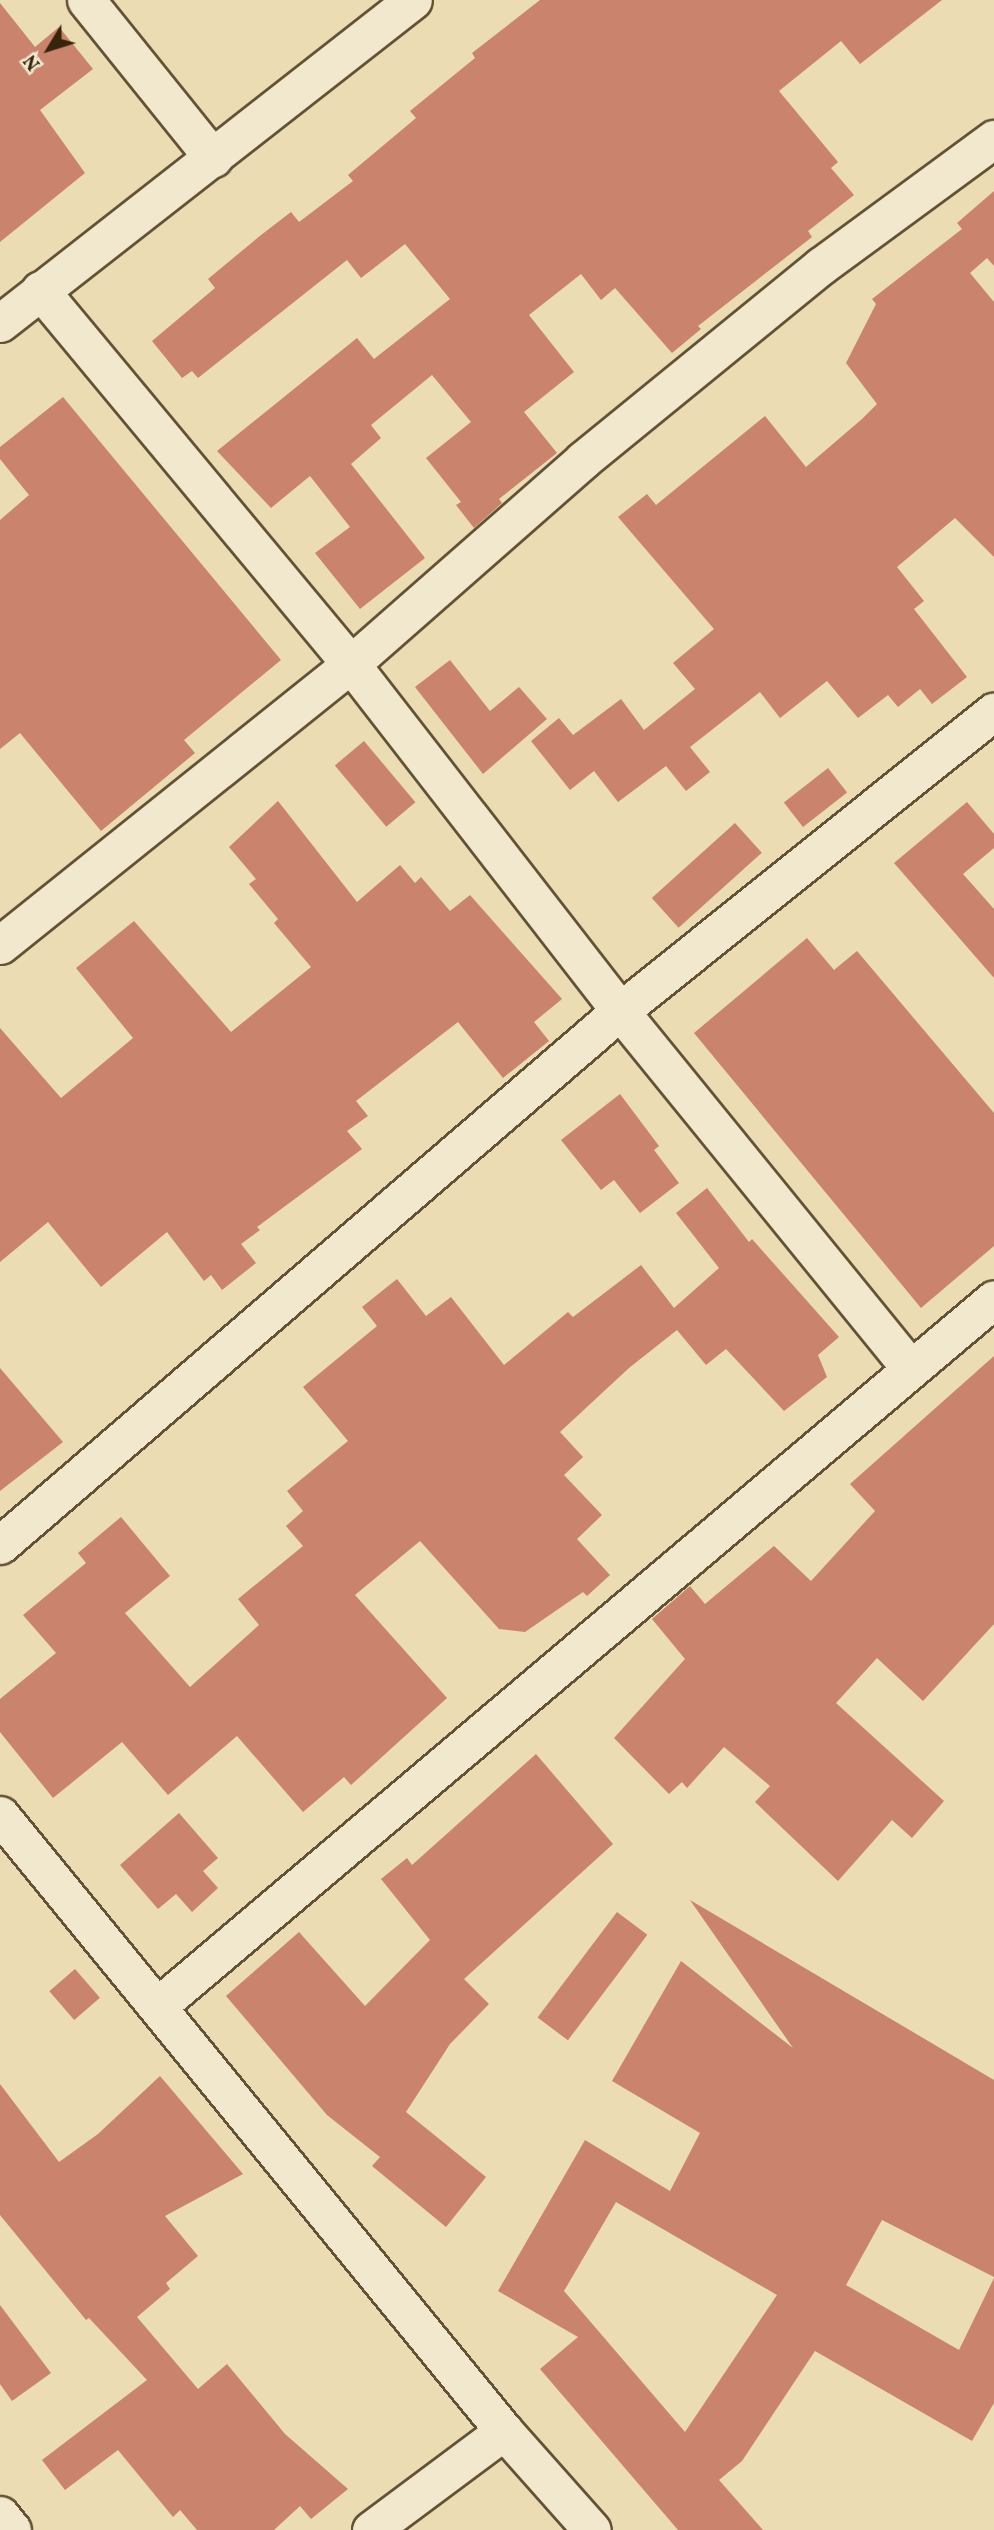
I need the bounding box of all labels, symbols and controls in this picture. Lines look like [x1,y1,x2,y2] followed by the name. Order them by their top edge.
[14,14,84,84] north arrow
[18,48,47,75] text: N

